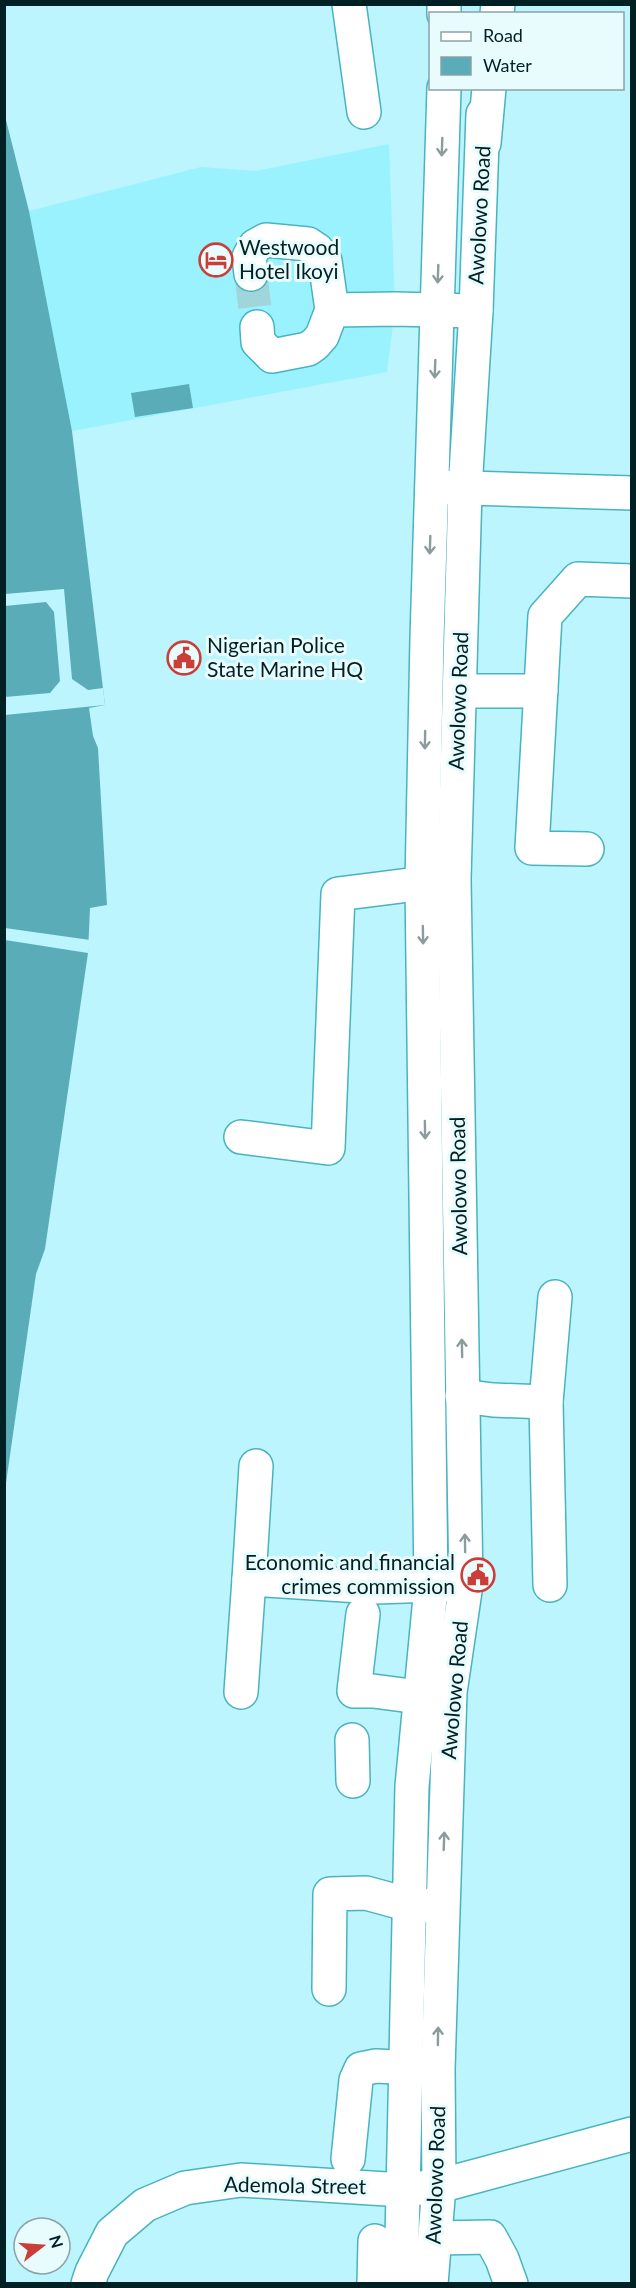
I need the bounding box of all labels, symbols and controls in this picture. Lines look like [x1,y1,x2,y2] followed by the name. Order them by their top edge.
[429,12,624,90] legend
[483,24,523,46] text: Road
[483,54,532,76] text: Water
[437,136,448,156] one-way arrow
[462,145,495,285] street label: Awolowo Road
[239,234,339,283] place label: Westwood Hotel Ikoyi
[198,242,234,278] hotel icon: Westwood Hotel Ikoyi
[432,264,444,284] one-way arrow
[429,358,441,378] one-way arrow
[424,534,435,554] one-way arrow
[443,631,472,771] street label: Awolowo Road
[207,632,363,681] place label: Nigerian Police State Marine HQ
[166,640,202,676] public building icon: Nigerian Police State Marine HQ
[419,729,431,749] one-way arrow
[417,924,429,944] one-way arrow
[444,1116,471,1256] street label: Awolowo Road
[419,1119,431,1139] one-way arrow
[456,1338,467,1358] one-way arrow
[459,1533,471,1553] one-way arrow
[245,1549,455,1598] place label: Economic and financial crimes commission
[460,1557,496,1593] public building icon: Economic and financial crimes commission
[435,1620,472,1760] street label: Awolowo Road
[439,1832,450,1852] one-way arrow
[433,2027,444,2047] one-way arrow
[420,2105,449,2245] street label: Awolowo Road
[224,2171,367,2198] street label: Ademola Street
[12,2216,72,2276] north arrow
[46,2233,68,2250] text: N

